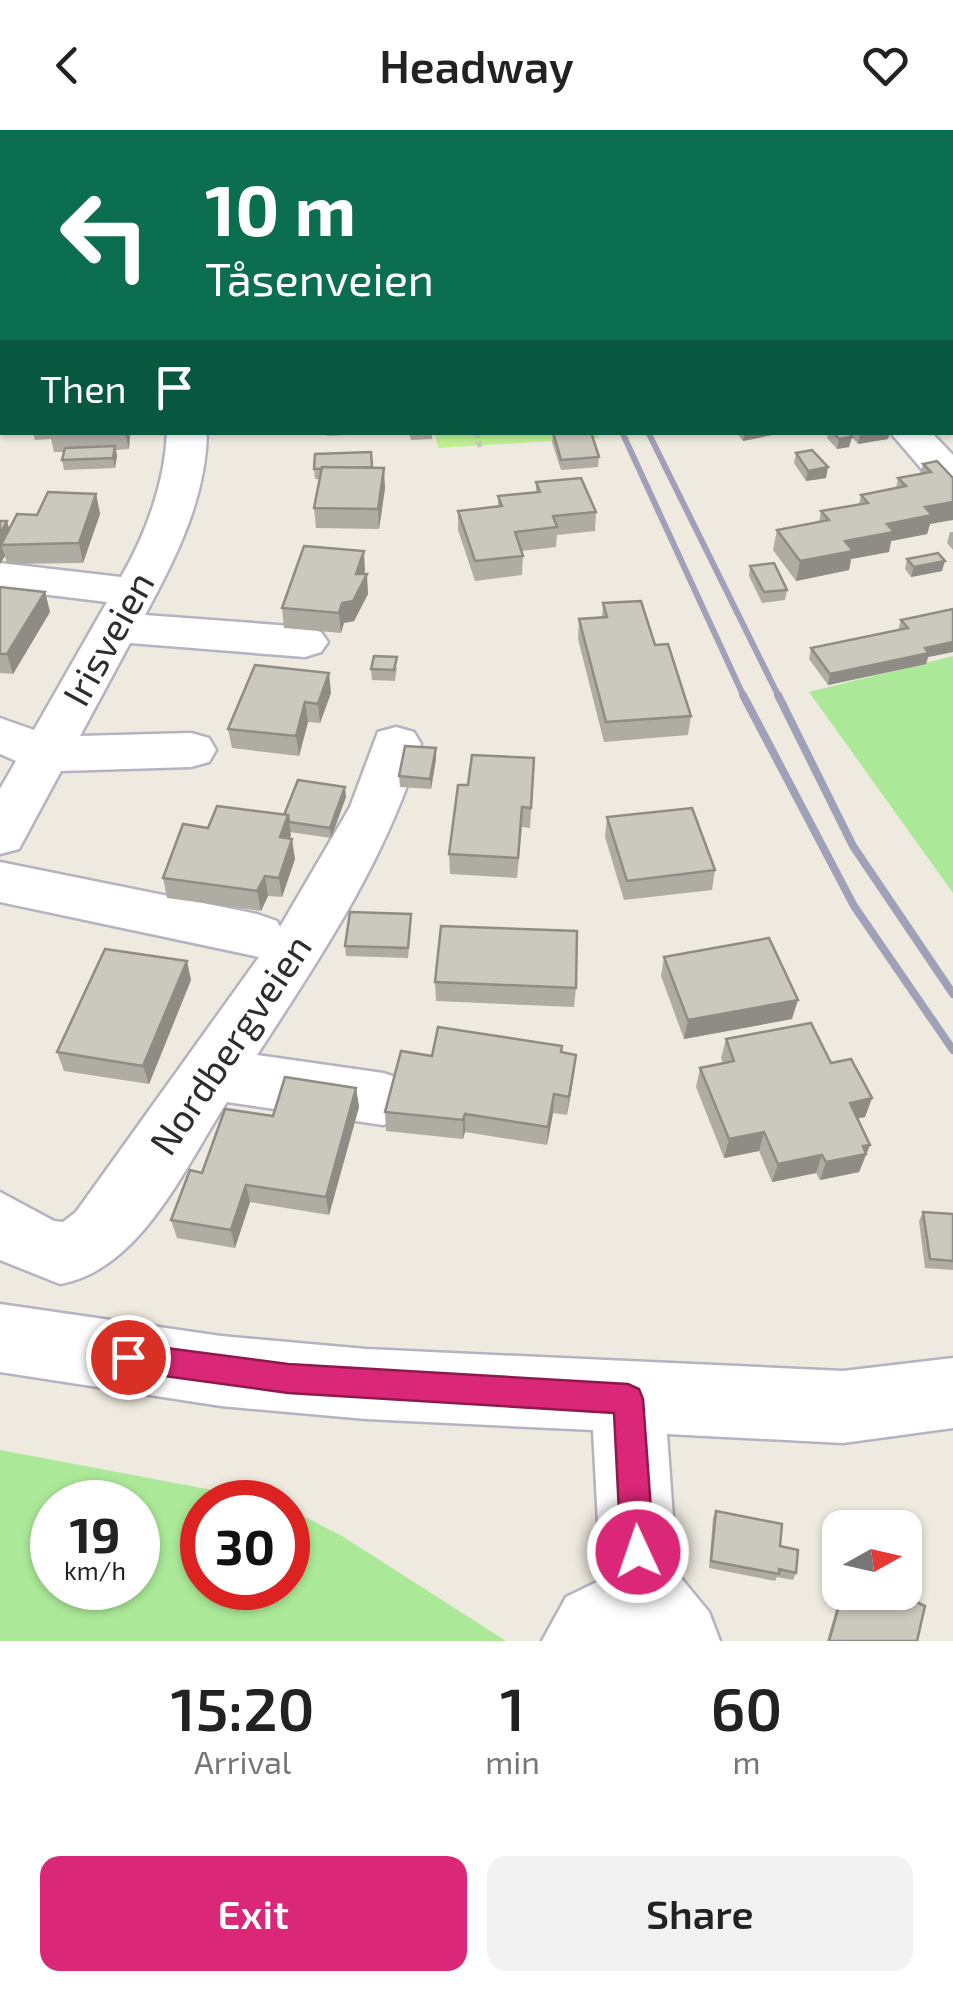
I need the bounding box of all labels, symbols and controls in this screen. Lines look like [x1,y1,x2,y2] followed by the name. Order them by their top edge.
[40,38,95,93] icon: back
[379,38,574,92] text: Headway
[858,38,913,93] icon: heart
[205,166,356,250] text: 10 m
[40,170,170,300] icon: left
[205,251,434,305] text: Tåsenveien
[147,360,202,415] icon: arrive
[40,365,127,411] text: Then
[52,563,163,713] street label: Irisveien
[139,925,320,1163] street label: Nordbergveien
[86,1315,171,1400] pin
[101,1330,156,1385] icon: arrive
[180,1480,310,1610] speed limit sign: 30
[586,1500,690,1604] position arrow
[69,1503,121,1563] text: 19
[822,1510,922,1610] north arrow
[822,1510,922,1610] map controls
[64,1555,126,1585] text: km/h
[171,1671,315,1743] text: 15:20
[500,1671,525,1743] text: 1
[710,1671,782,1743] text: 60
[194,1742,291,1780] text: Arrival
[485,1742,540,1780] text: min
[732,1742,760,1780] text: m
[40,1856,467,1971] button: Exit
[487,1856,913,1971] button: Share

